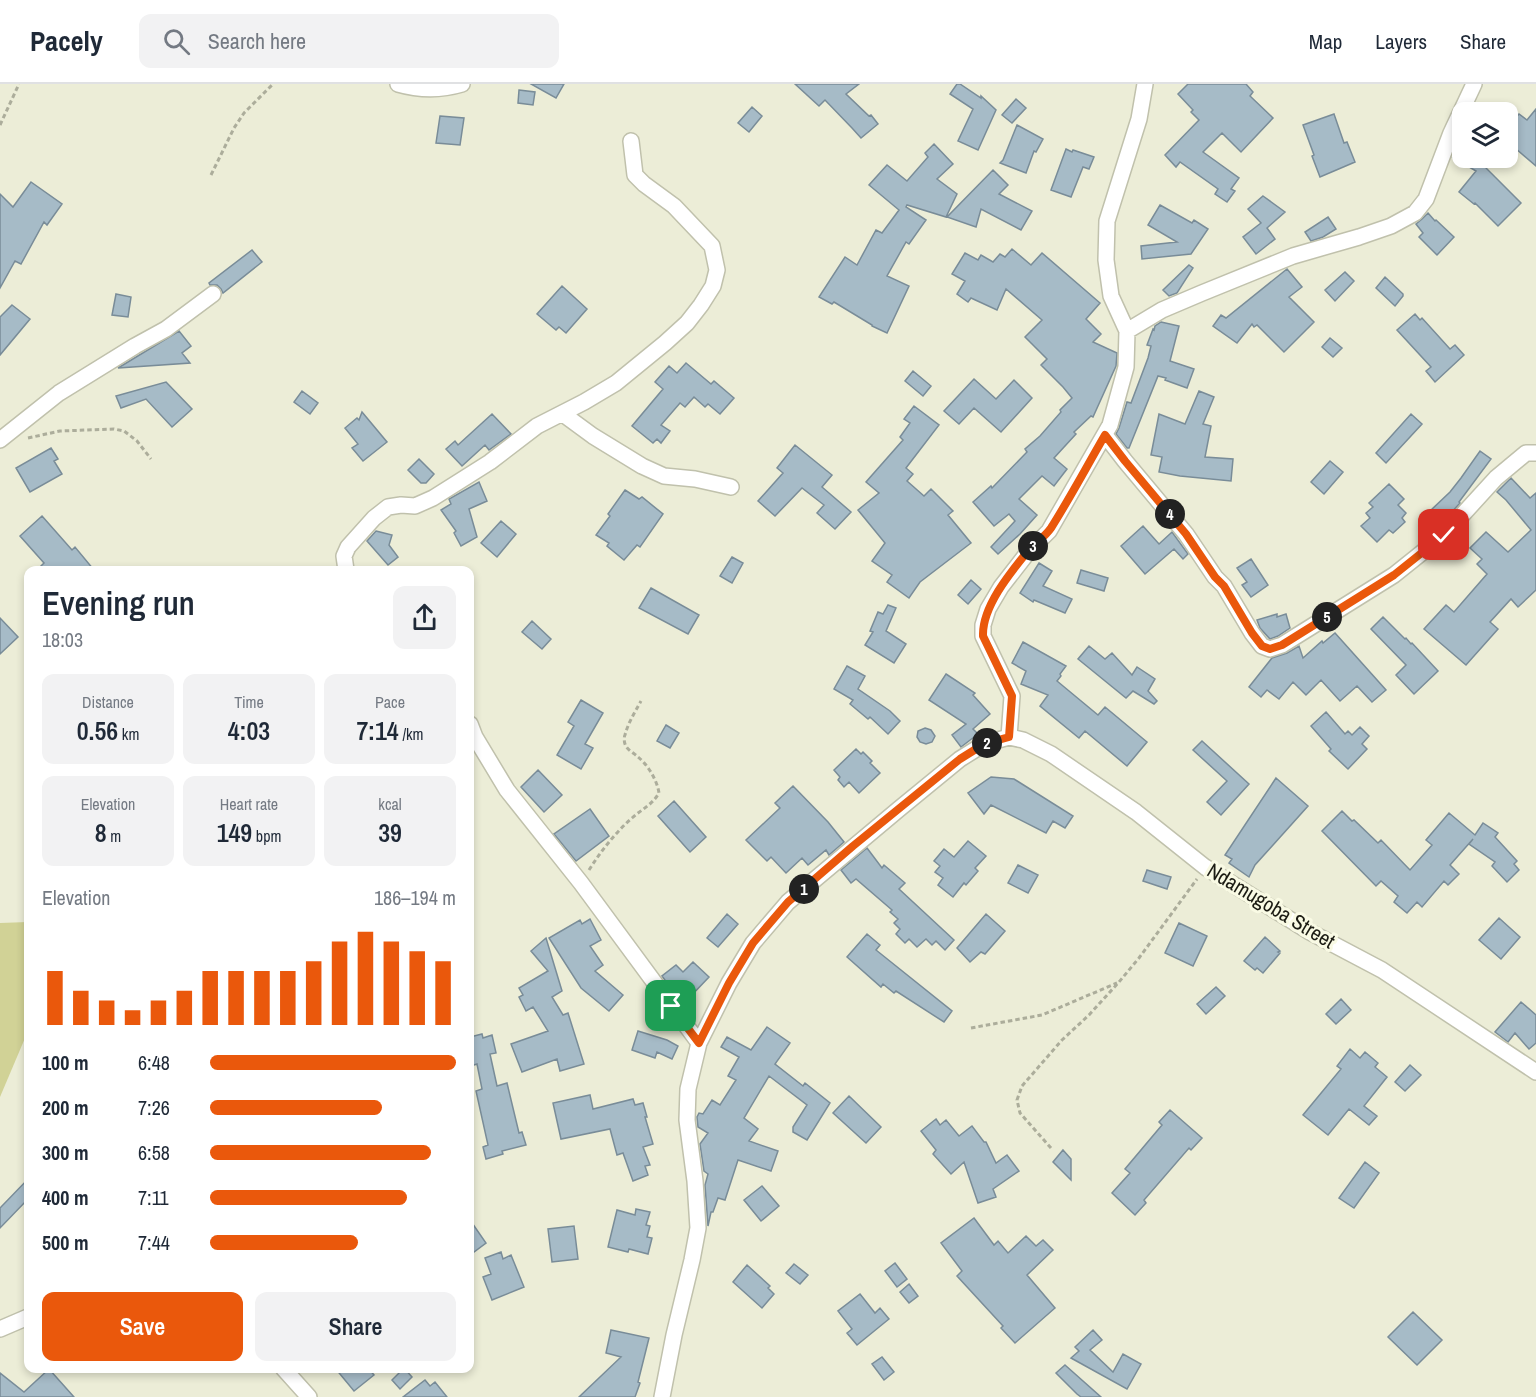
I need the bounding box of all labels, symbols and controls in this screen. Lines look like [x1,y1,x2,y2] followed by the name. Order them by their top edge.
[139,14,559,68] search box
[30,22,103,60] text: Pacely
[160,25,193,58] icon: search
[208,26,306,56] text: Search here
[1309,27,1342,56] text: Map
[1375,27,1427,56] text: Layers
[1460,27,1506,56] text: Share
[1452,102,1518,168] map controls
[1452,102,1518,168] button: layers
[1155,499,1185,529] pin: 4
[1166,503,1174,525] text: 4
[1418,509,1469,560] pin
[1427,518,1460,551] icon: check
[1018,531,1048,561] pin: 3
[1029,535,1037,557] text: 3
[42,581,195,625] text: Evening run
[393,586,456,649] button: share
[1312,602,1342,632] pin: 5
[1323,606,1331,628] text: 5
[42,626,83,653] text: 18:03
[82,691,134,713] text: Distance
[234,691,264,713] text: Time
[375,691,405,713] text: Pace
[77,713,118,748] text: 0.56
[228,713,270,748] text: 4:03
[356,713,399,748] text: 7:14
[118,723,139,745] text: km
[399,723,424,745] text: /km
[972,728,1002,758] pin: 2
[983,732,991,754] text: 2
[81,793,135,815] text: Elevation
[220,793,278,815] text: Heart rate
[378,793,402,815] text: kcal
[95,815,107,850] text: 8
[217,815,252,850] text: 149
[378,815,402,850] text: 39
[107,825,121,847] text: m
[252,825,281,847] text: bpm
[1202,856,1341,955] street label: Ndamugoba Street
[789,874,819,904] pin: 1
[800,878,808,900] text: 1
[42,884,110,911] text: Elevation
[374,884,456,911] text: 186–194 m
[645,980,696,1031] pin
[654,989,687,1022] icon: arrive
[42,1049,89,1076] text: 100 m
[138,1049,170,1076] text: 6:48
[42,1094,89,1121] text: 200 m
[138,1094,170,1121] text: 7:26
[42,1139,89,1166] text: 300 m
[138,1139,170,1166] text: 6:58
[42,1184,89,1211] text: 400 m
[138,1184,169,1211] text: 7:11
[42,1229,89,1256] text: 500 m
[138,1229,170,1256] text: 7:44
[42,1292,243,1361] button: Save
[255,1292,456,1361] button: Share

